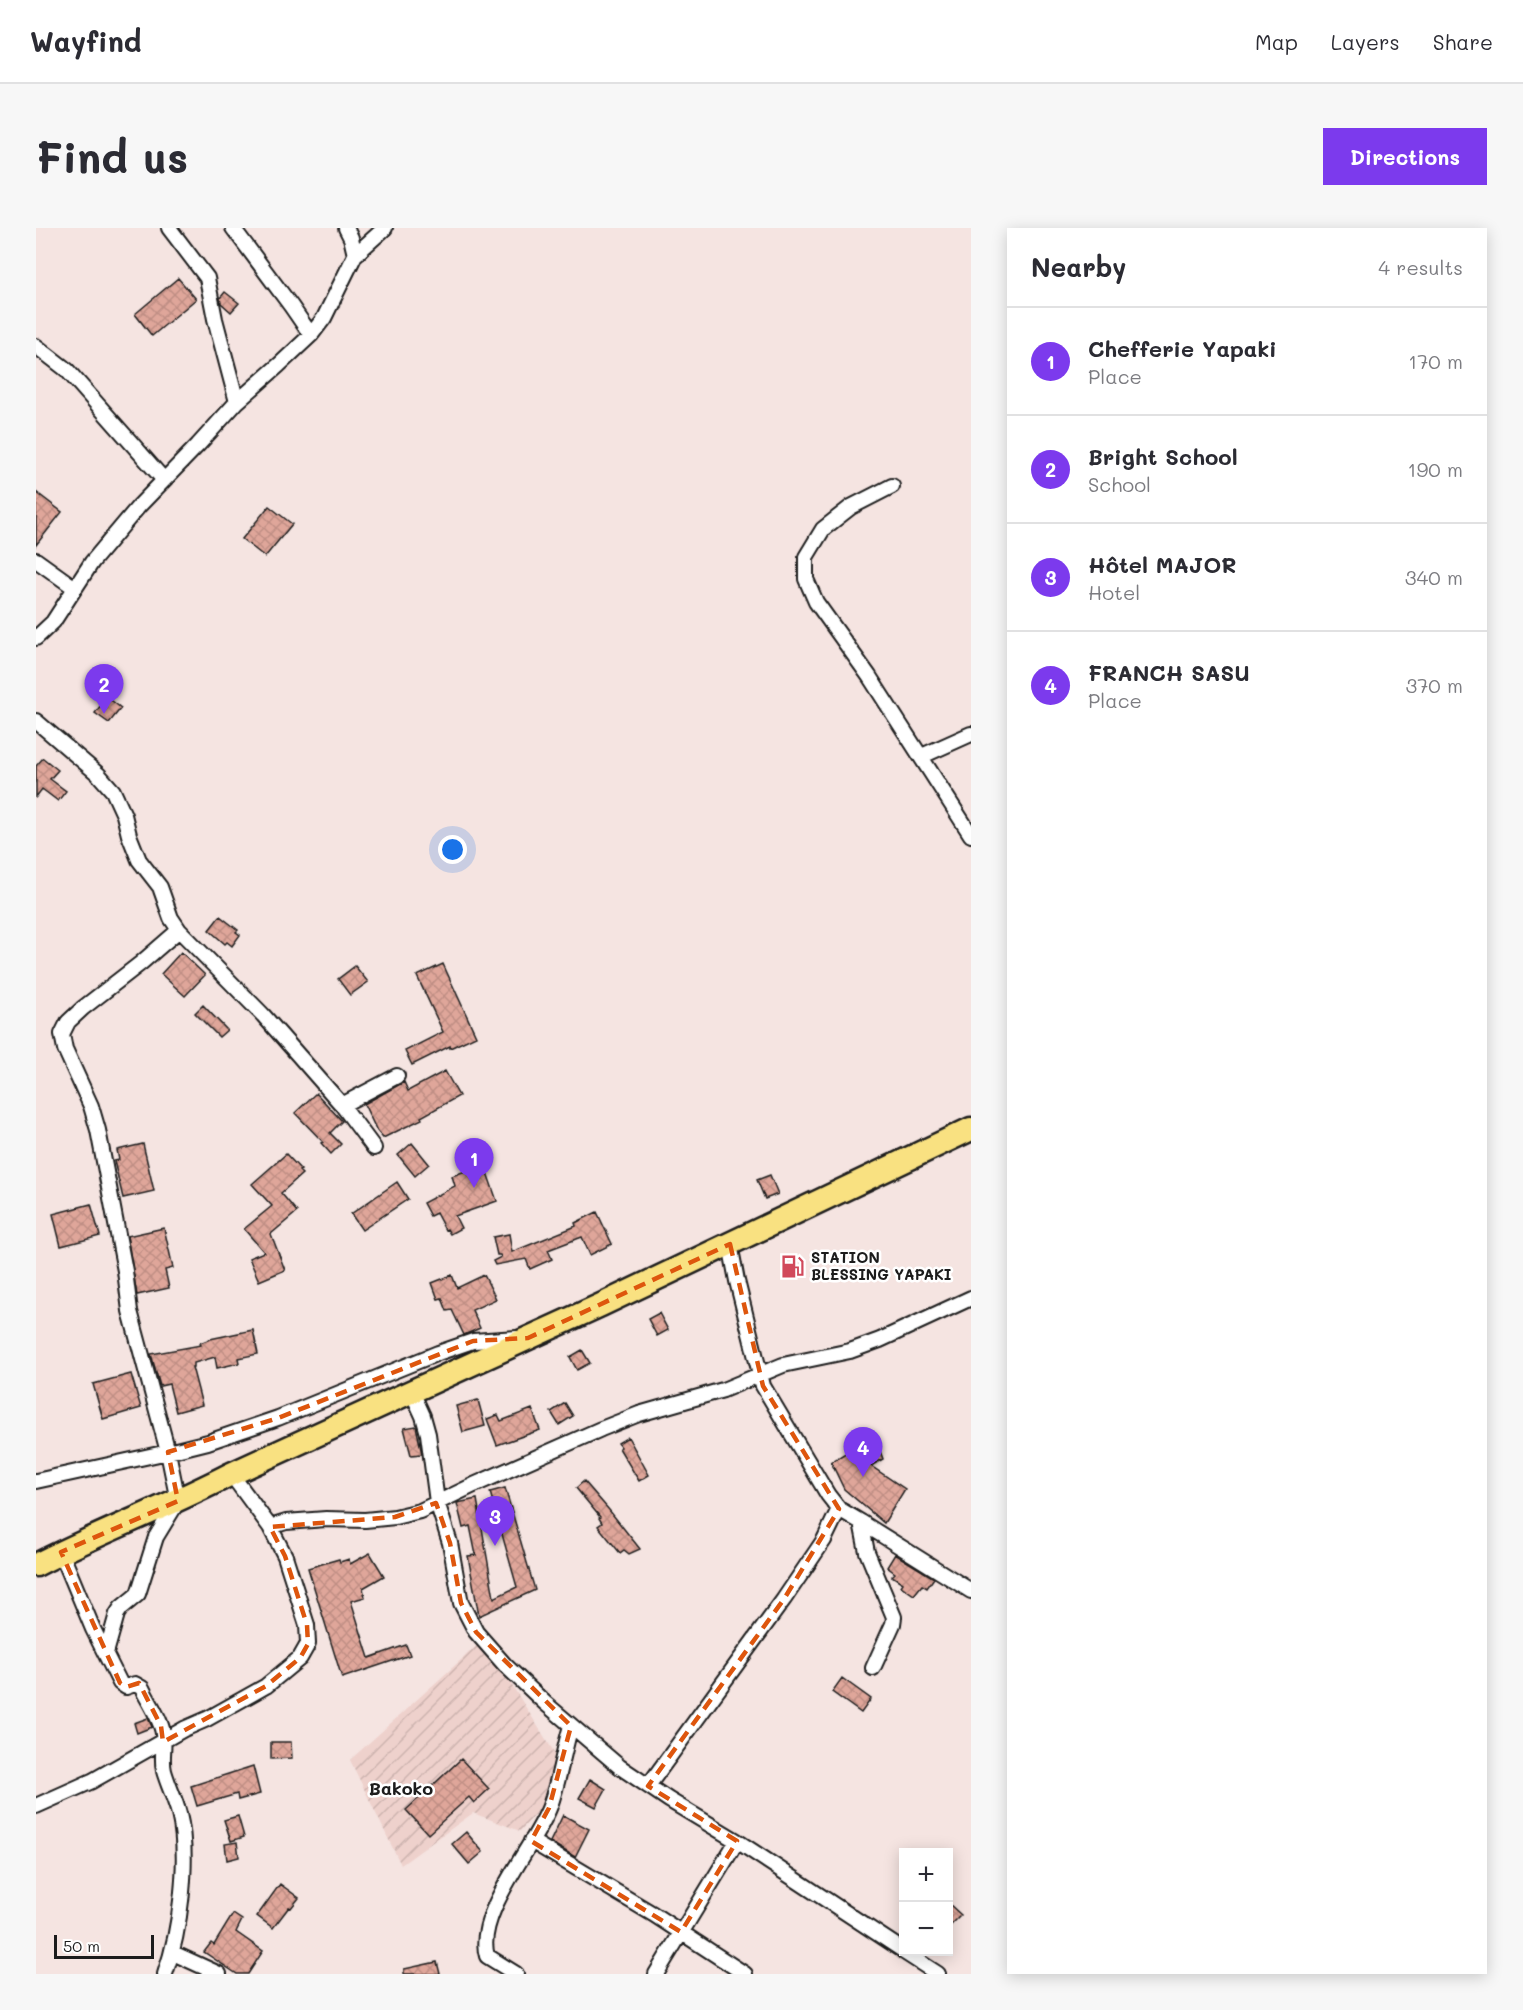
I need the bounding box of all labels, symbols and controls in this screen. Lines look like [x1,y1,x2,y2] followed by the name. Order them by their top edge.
[30,23,141,59] text: Wayfind
[1255,28,1298,55] text: Map
[1331,28,1400,55] text: Layers
[1433,28,1493,55] text: Share
[1323,128,1487,185] button: Directions
[36,129,188,184] text: Find us
[1031,250,1126,284] text: Nearby
[1378,254,1463,280] text: 4 results
[1088,334,1277,363] text: Chefferie Yapaki
[1046,348,1055,374] text: 1
[1408,348,1463,374] text: 170 m
[1088,363,1142,389] text: Place
[1088,442,1238,471] text: Bright School
[1045,456,1056,482] text: 2
[1408,456,1463,482] text: 190 m
[1088,471,1151,497] text: School
[1088,550,1237,579] text: Hôtel MAJOR
[1045,564,1057,590] text: 3
[1405,564,1463,590] text: 340 m
[1088,579,1140,605] text: Hotel
[1088,658,1250,687] text: FRANCH SASU
[84,664,124,714] pin: 2
[1044,672,1057,698] text: 4
[1405,672,1463,698] text: 370 m
[1088,687,1142,713] text: Place
[438,835,467,864] your location
[454,1138,494,1188] pin: 1
[811,1247,952,1284] place label: STATION BLESSING YAPAKI
[780,1253,806,1279] fuel station icon: STATION BLESSING YAPAKI
[844,1428,882,1477] pin: 4
[476,1496,514,1546] pin: 3
[369,1776,433,1800] district label: Bakoko
[899,1848,953,1956] map controls
[899,1848,953,1902] button: +
[899,1902,953,1956] button: −
[54,1932,154,1960] scale bar
[63,1935,100,1956] text: 50 m

